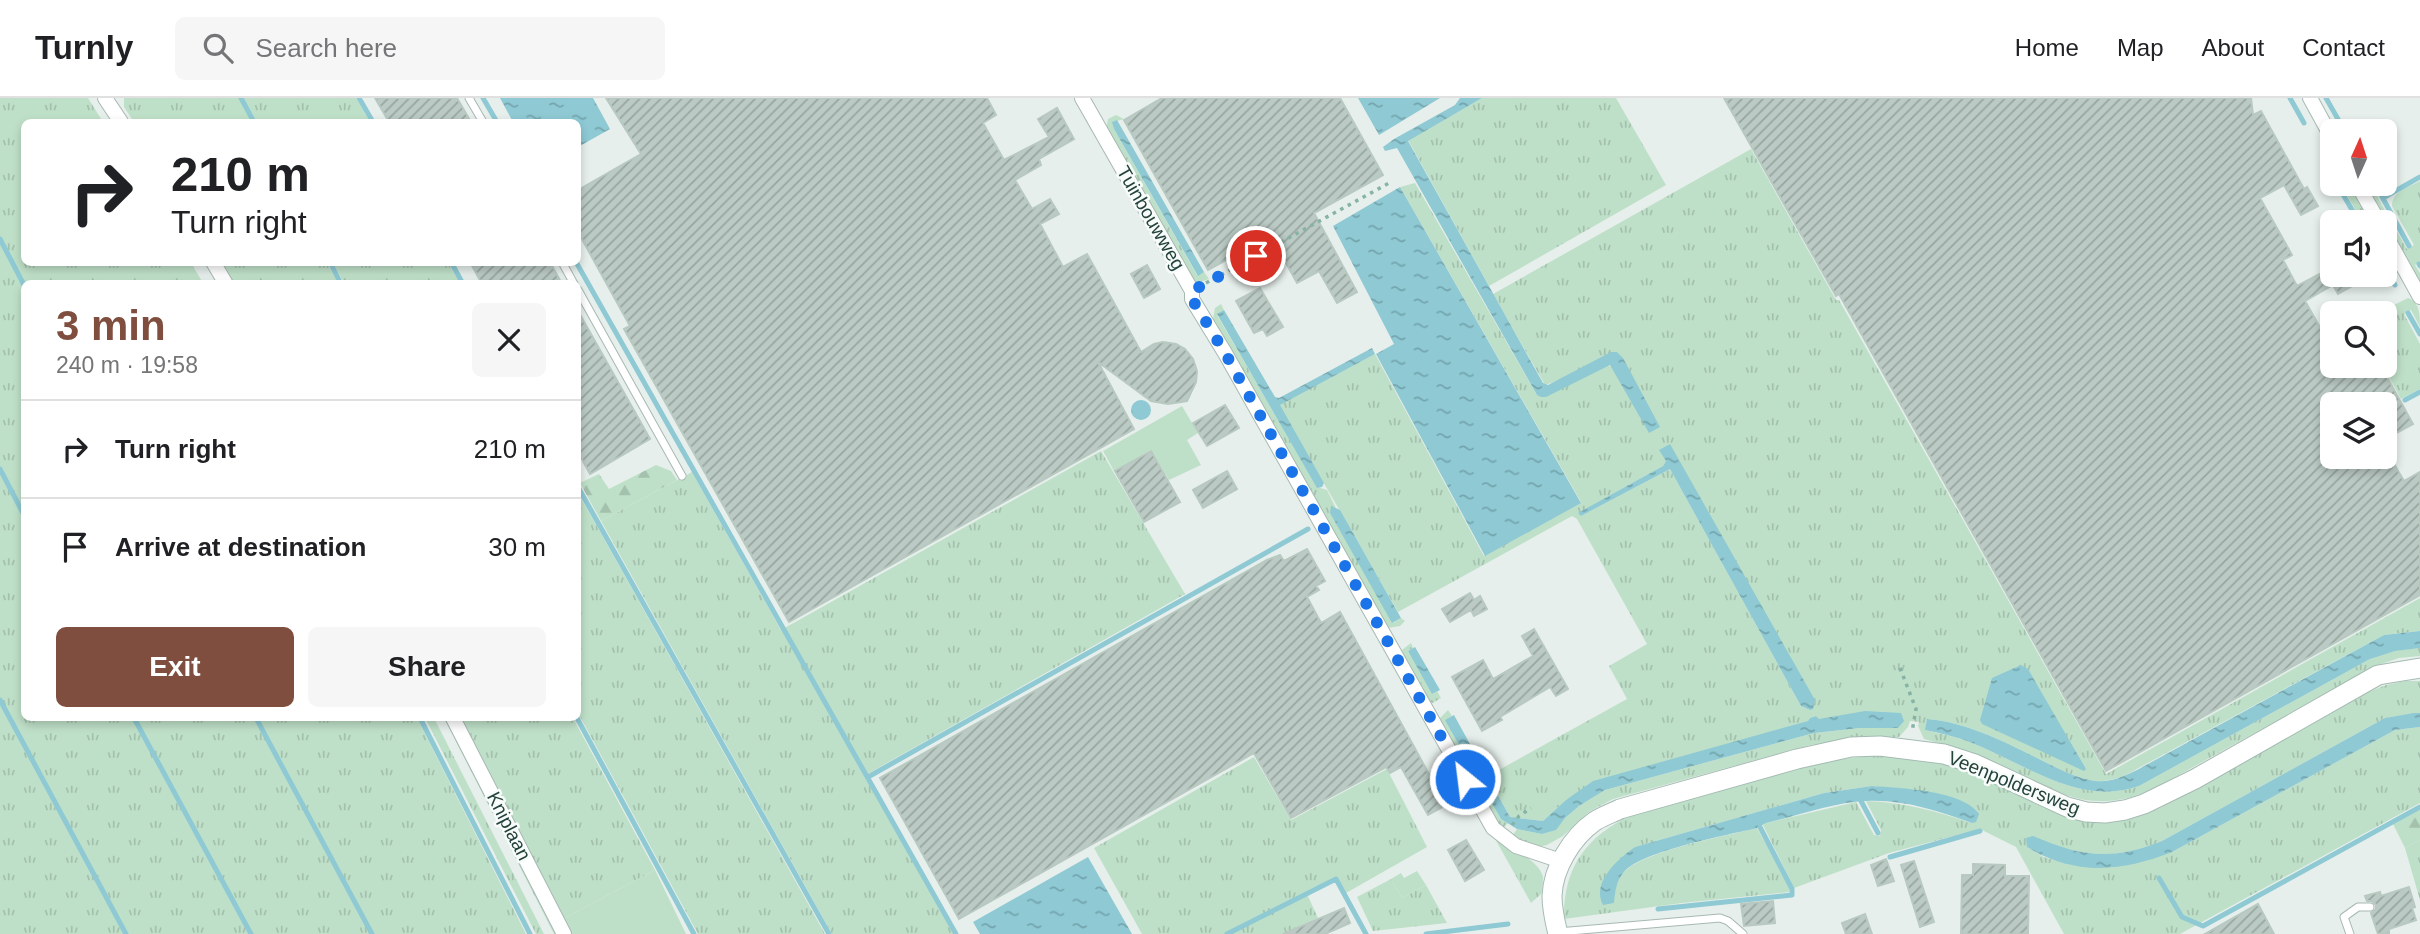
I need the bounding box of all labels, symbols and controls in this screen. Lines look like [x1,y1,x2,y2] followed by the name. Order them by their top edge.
[175,17,665,80] search box
[35,29,133,66] text: Turnly
[199,29,237,67] icon: search
[255,33,397,63] text: Search here
[2015,34,2079,61] text: Home
[2117,34,2164,61] text: Map
[2202,34,2264,61] text: About
[2302,34,2385,61] text: Contact
[2320,119,2398,196] north arrow
[2320,119,2397,469] map controls
[56,147,147,238] icon: right
[171,147,310,201] text: 210 m
[1113,162,1189,274] street label: Tuinbouwweg
[171,204,307,240] text: Turn right
[2320,210,2397,287] button: sound
[1226,226,1286,286] pin
[1237,237,1275,275] icon: arrive
[2320,301,2397,378] button: search
[56,302,166,349] text: 3 min
[472,303,546,377] button: close
[56,352,198,378] text: 240 m · 19:58
[2320,392,2397,469] button: layers
[56,430,94,468] icon: right
[115,434,236,464] text: Turn right
[474,434,546,464] text: 210 m
[56,528,94,566] icon: arrive
[115,532,366,562] text: Arrive at destination
[488,532,546,562] text: 30 m
[56,627,294,707] button: Exit
[308,627,546,707] button: Share
[1428,742,1502,816] position arrow
[1945,747,2083,819] street label: Veenpoldersweg
[483,788,535,864] street label: Kniplaan

